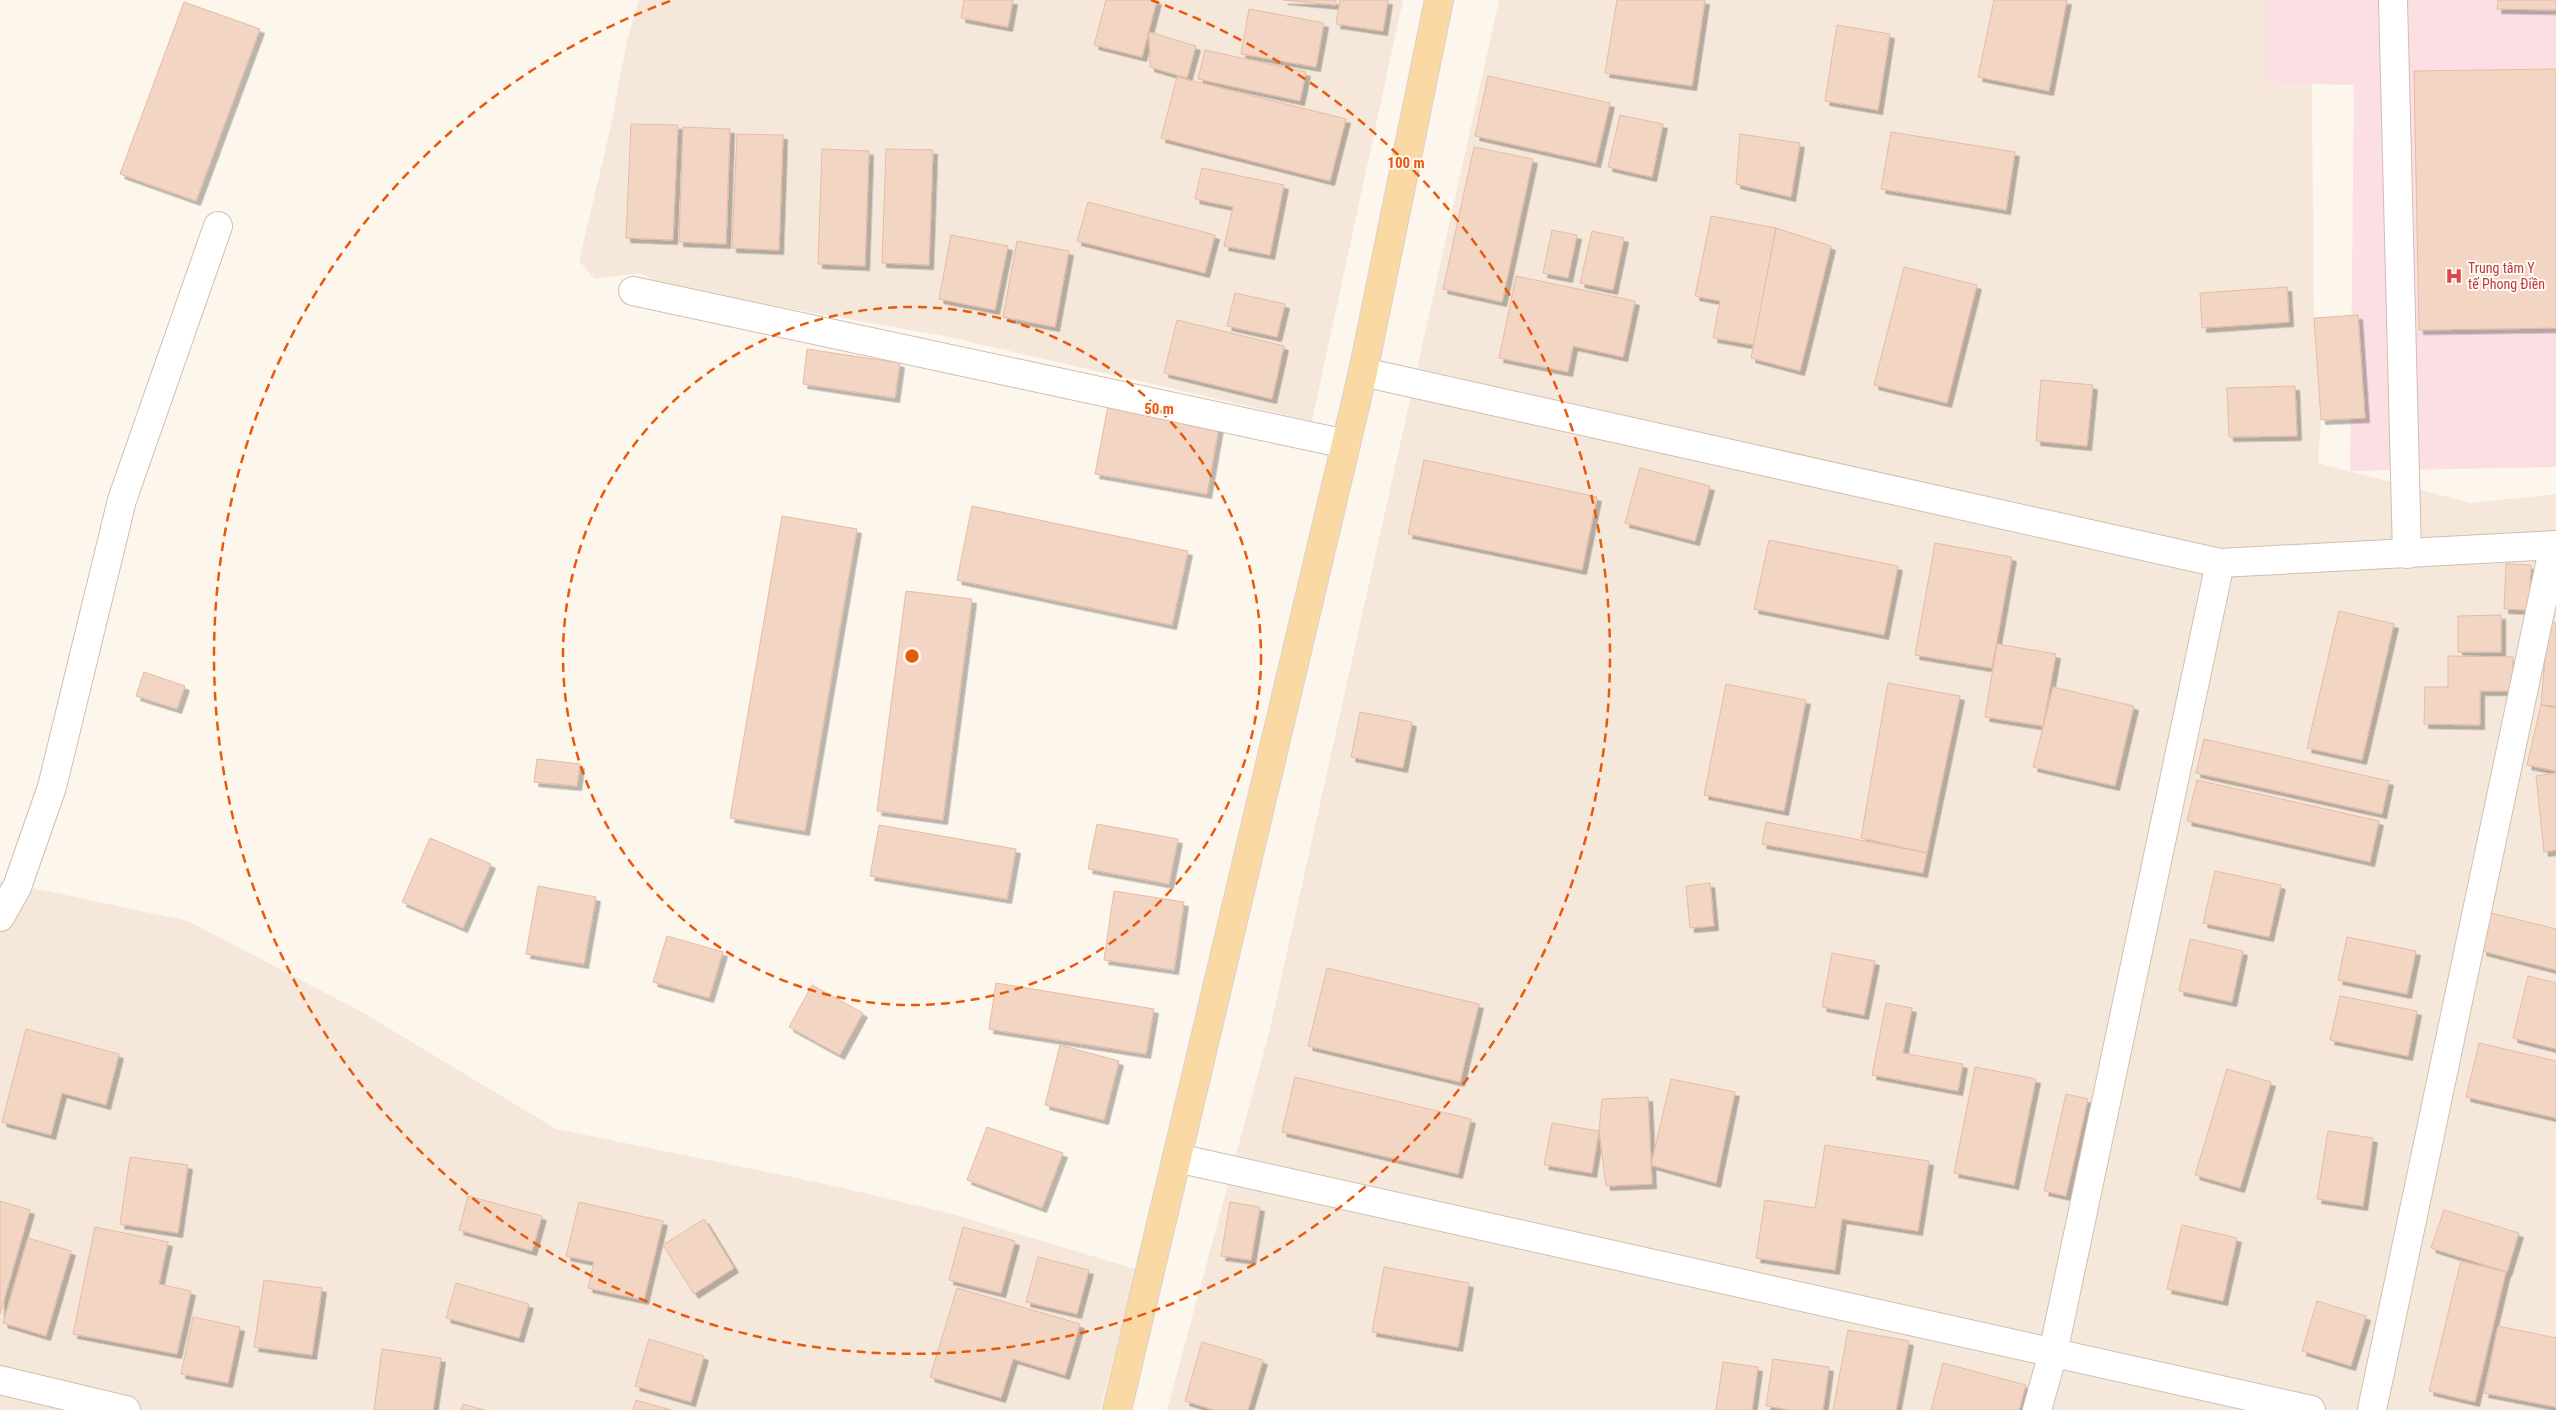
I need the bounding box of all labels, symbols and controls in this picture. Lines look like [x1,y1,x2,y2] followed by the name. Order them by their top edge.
[1387,154,1425,172] text: 100 m
[2468,260,2545,292] place label: Trung tâm Y tế Phong Điền
[2444,266,2464,286] hospital icon: Trung tâm Y tế Phong Điền
[1144,400,1174,418] text: 50 m
[903,647,921,665] centre of rings

